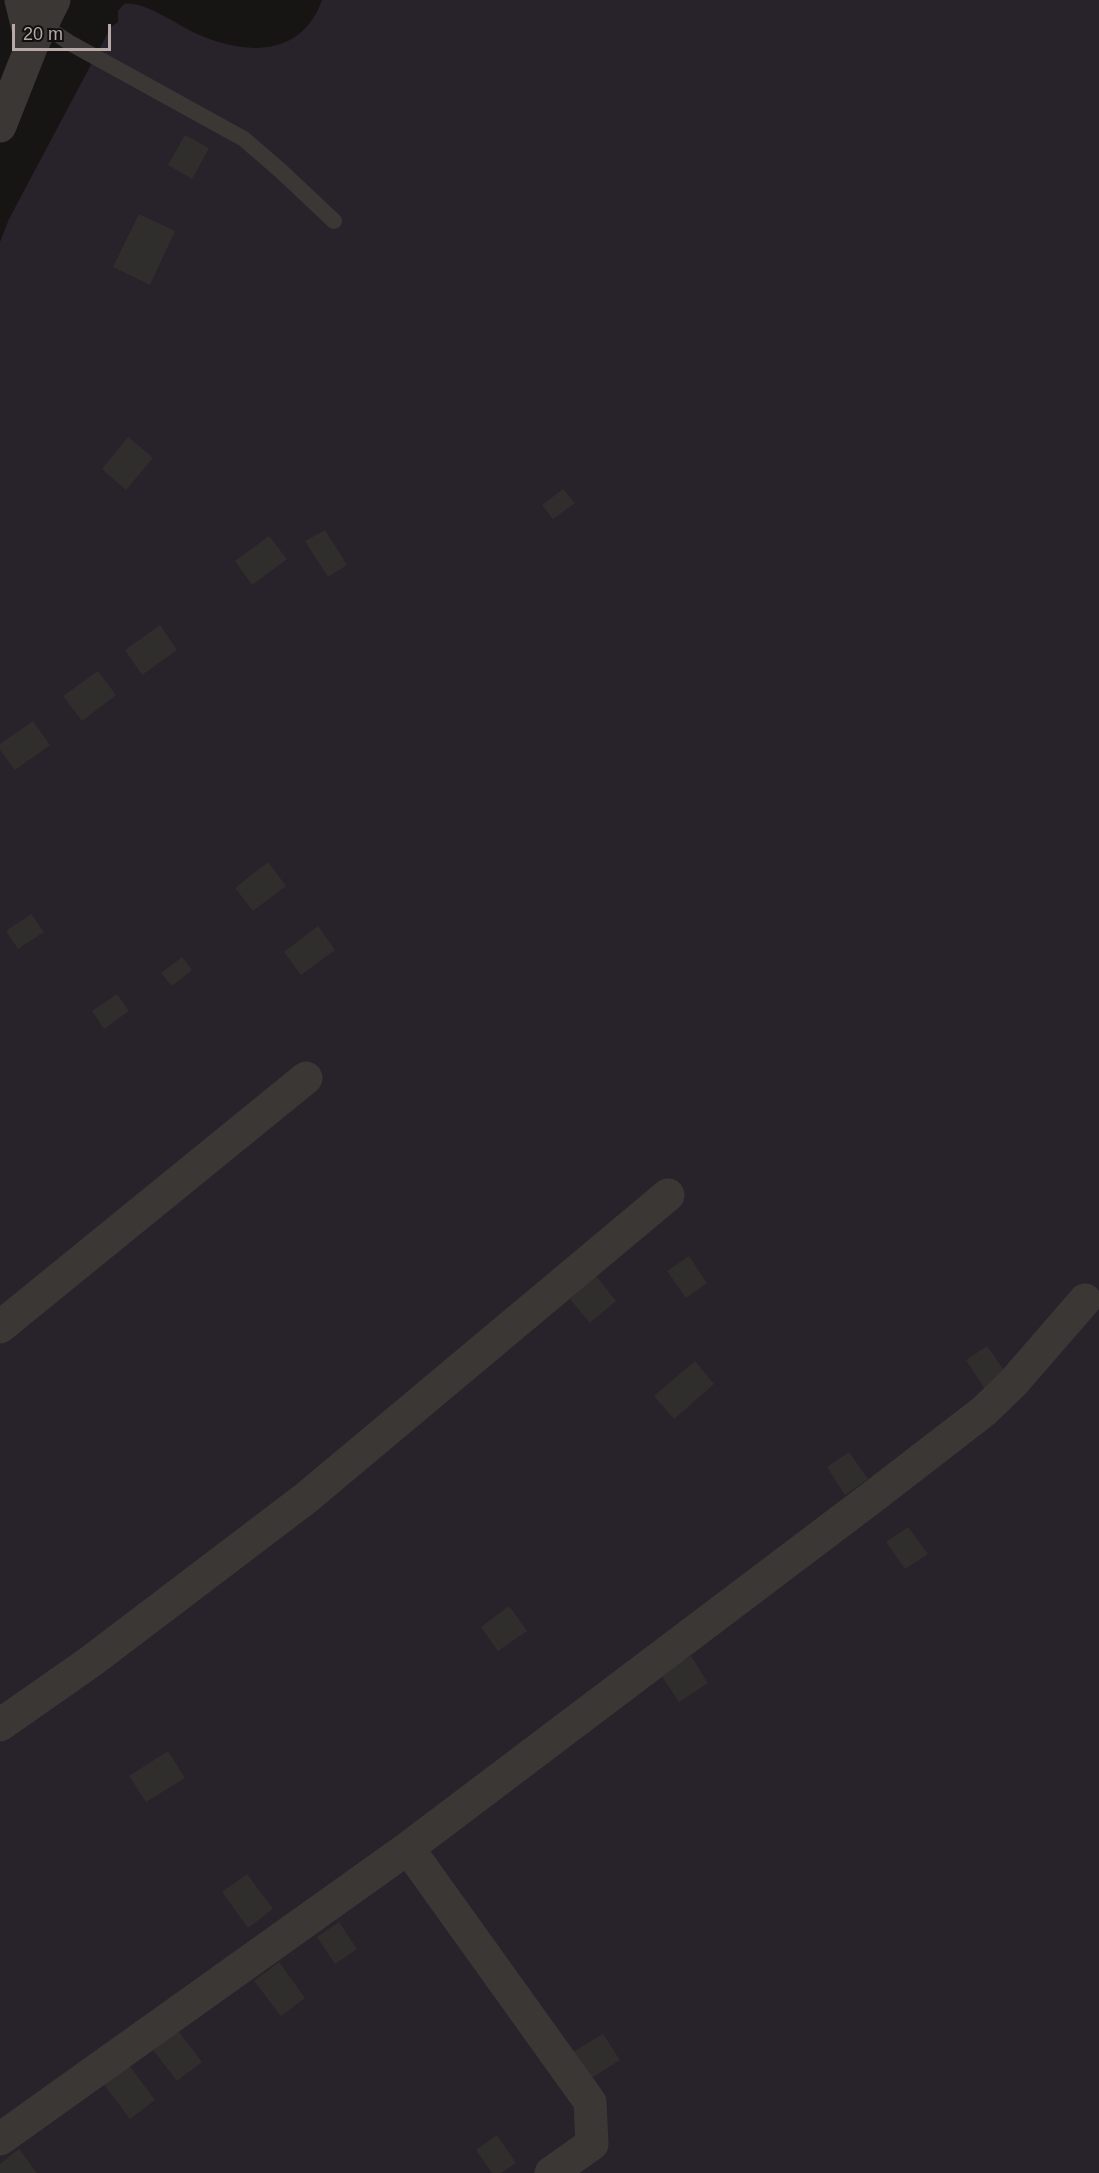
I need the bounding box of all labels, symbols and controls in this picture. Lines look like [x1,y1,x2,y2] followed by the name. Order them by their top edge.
[15,12,114,50] scale bar
[23,24,63,44] text: 20 m

